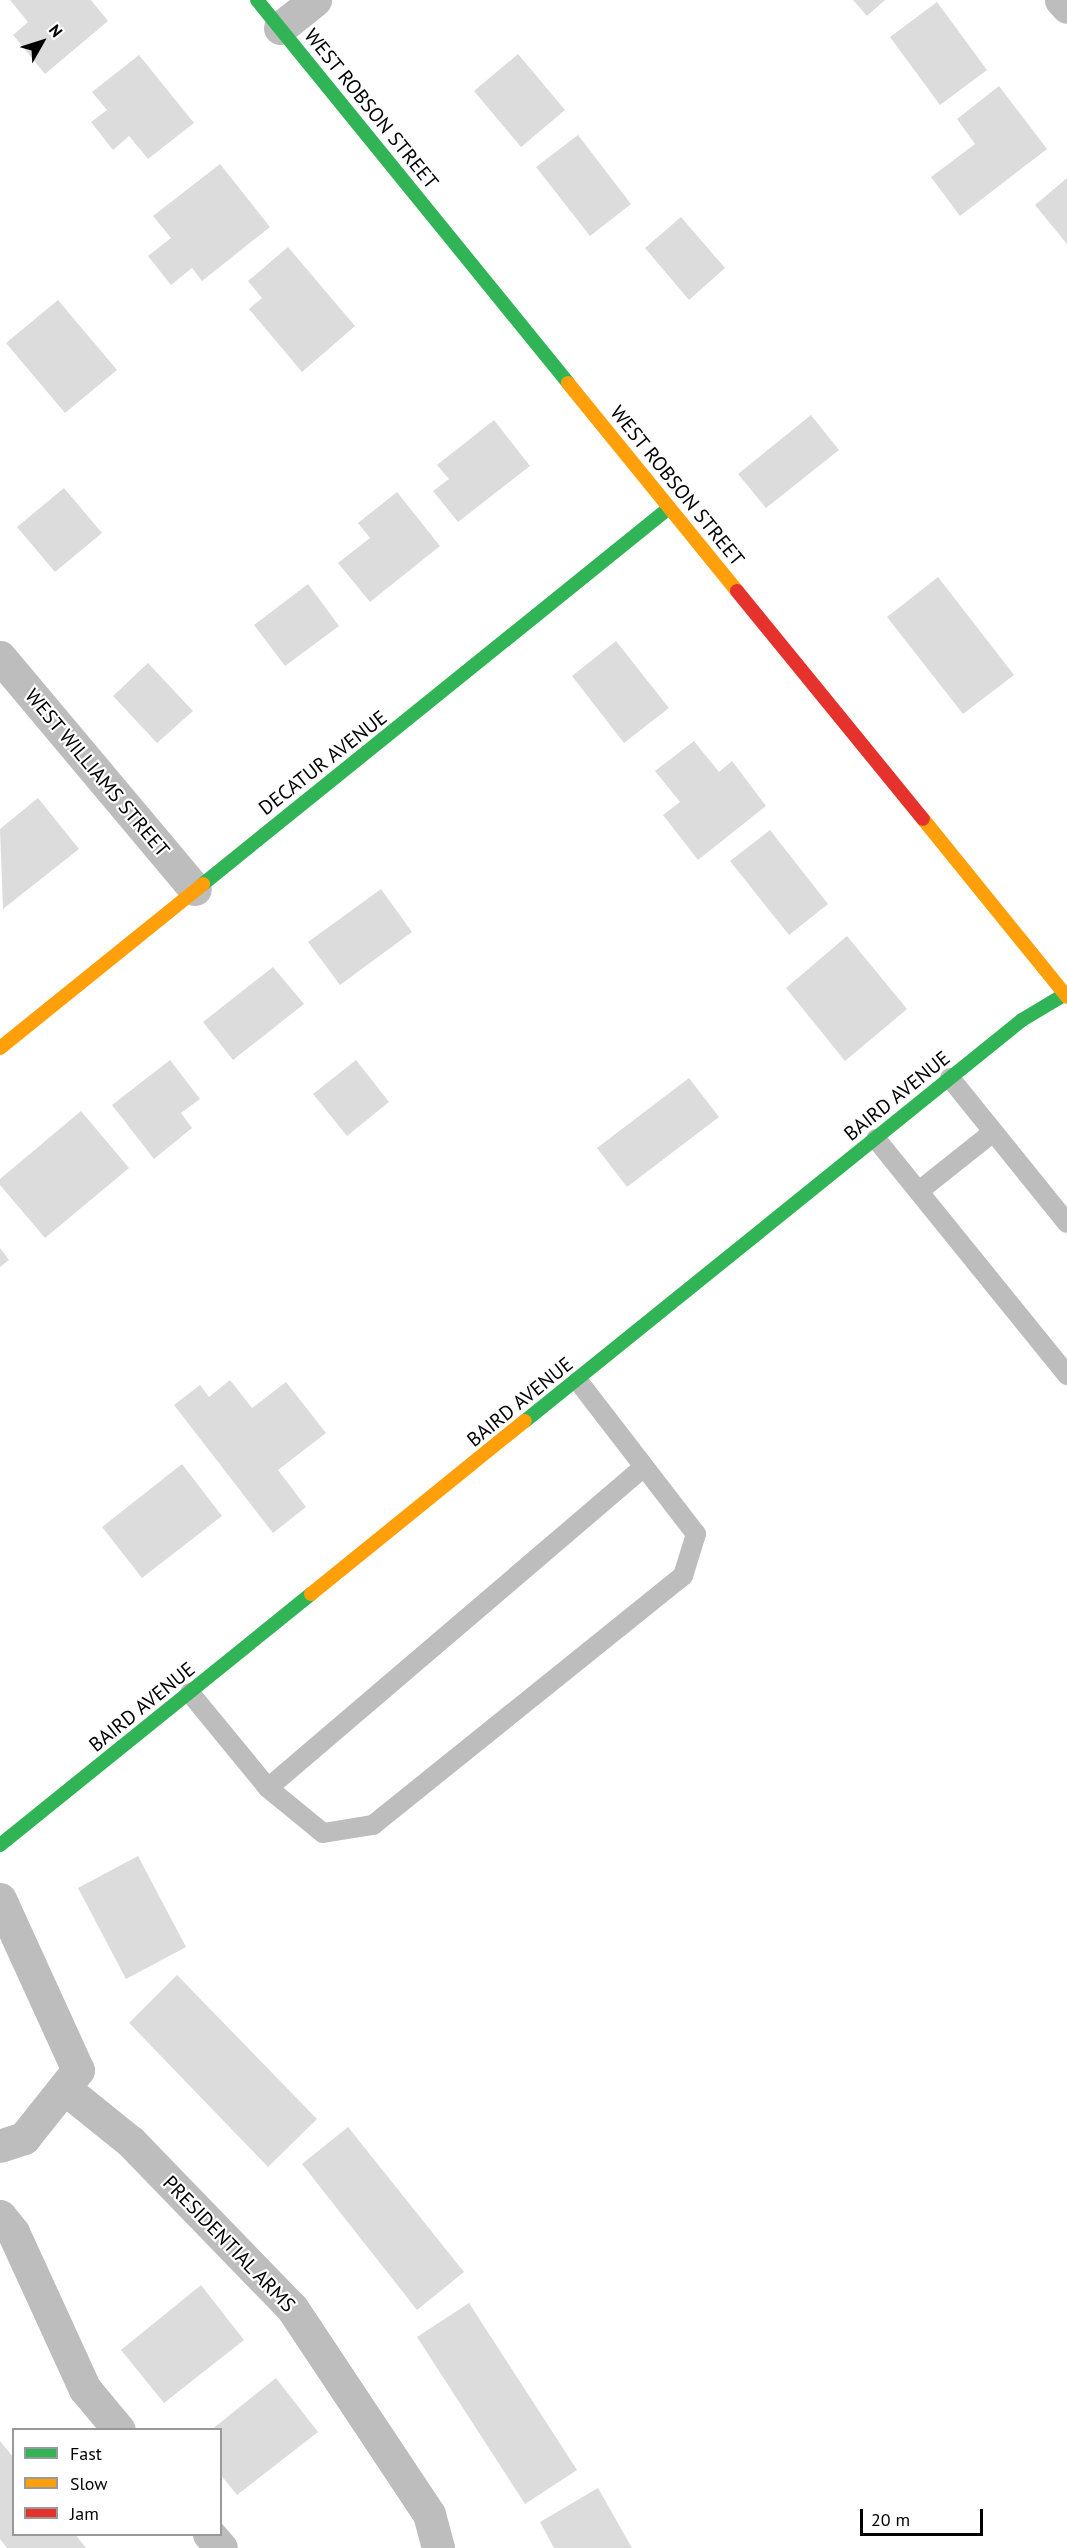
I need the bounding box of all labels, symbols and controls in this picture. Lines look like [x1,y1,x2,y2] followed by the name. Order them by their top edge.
[12,12,72,72] north arrow
[45,20,67,41] text: N
[299,24,443,194] street label: WEST ROBSON STREET
[605,401,749,571] street label: WEST ROBSON STREET
[19,684,175,862] street label: WEST WILLIAMS STREET
[254,705,392,821] street label: DECATUR AVENUE
[839,1046,955,1146] street label: BAIRD AVENUE
[462,1352,578,1452] street label: BAIRD AVENUE
[84,1657,200,1757] street label: BAIRD AVENUE
[157,2170,301,2318] street label: PRESIDENTIAL ARMS
[12,2428,222,2536] legend
[70,2442,102,2465] text: Fast
[70,2472,108,2495] text: Slow
[863,2497,986,2535] scale bar
[70,2502,99,2525] text: Jam
[871,2508,910,2531] text: 20 m

